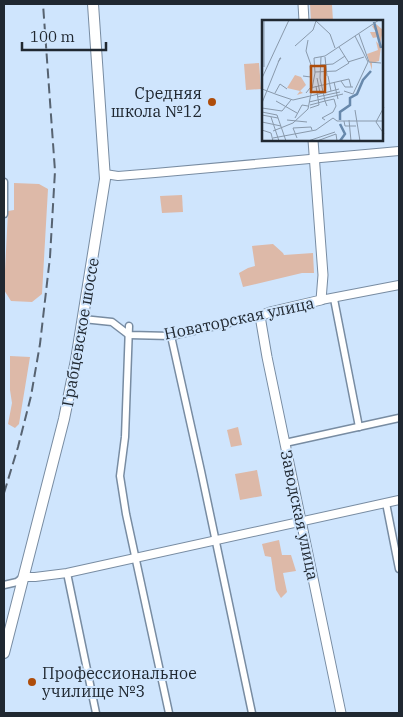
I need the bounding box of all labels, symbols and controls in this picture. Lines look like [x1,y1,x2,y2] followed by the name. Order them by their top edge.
[22,20,106,52] scale bar
[262,20,383,141] inset map
[30,27,75,46] text: 100 m
[111,83,202,121] place label: Средняя школа №12
[206,96,218,108] marker: Средняя школа №12
[57,256,103,408] street label: Грабцевское шоссе
[162,292,316,344] street label: Новаторская улица
[276,448,324,582] street label: Заводская улица
[42,663,197,701] place label: Профессиональное училище №3
[26,676,38,688] marker: Профессиональное училище №3

